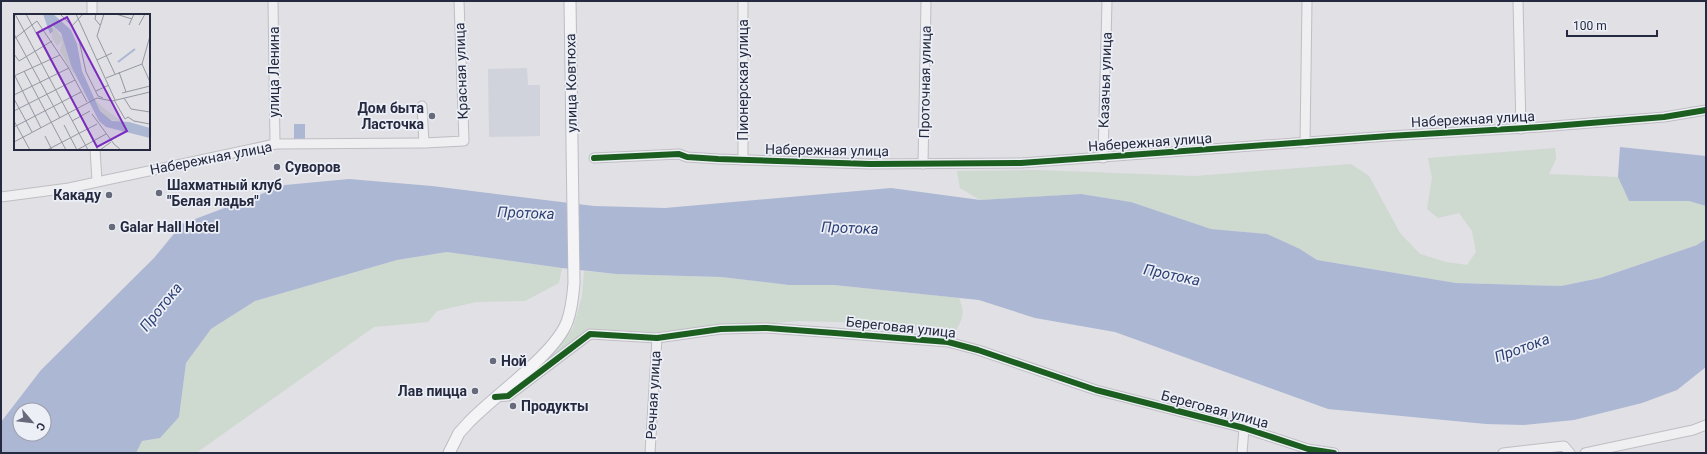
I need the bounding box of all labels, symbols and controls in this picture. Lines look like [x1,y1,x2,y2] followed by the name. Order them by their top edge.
[1567,12,1657,38] scale bar
[14,14,150,150] inset map
[735,19,751,141] street label: Пионерская улица
[1573,19,1607,33] text: 100 m
[451,22,471,120] street label: Красная улица
[916,25,934,139] street label: Проточная улица
[266,26,282,118] street label: улица Ленина
[1095,32,1115,128] street label: Казачья улица
[562,33,580,133] street label: улица Ковтюха
[357,100,425,132] place label: Дом быта Ласточка
[1411,108,1535,130] street label: Набережная улица
[427,111,437,121] marker: Дом быта Ласточка
[1088,130,1212,154] street label: Набережная улица
[149,138,273,178] street label: Набережная улица
[765,141,889,159] street label: Набережная улица
[285,159,341,175] place label: Суворов
[272,162,282,172] marker: Суворов
[167,177,282,209] place label: Шахматный клуб "Белая ладья"
[53,187,102,203] place label: Какаду
[154,188,164,198] marker: Шахматный клуб "Белая ладья"
[104,190,114,200] marker: Какаду
[497,203,555,223] water label: Протока
[821,218,879,238] water label: Протока
[120,219,219,235] place label: Galar Hall Hotel
[107,222,117,232] marker: Galar Hall Hotel
[1142,260,1202,290] water label: Протока
[136,279,186,335] water label: Протока
[845,313,957,341] street label: Береговая улица
[1492,330,1552,366] water label: Протока
[643,350,663,440] street label: Речная улица
[501,353,527,369] place label: Ной
[488,356,498,366] marker: Ной
[398,383,468,399] place label: Лав пицца
[470,386,480,396] marker: Лав пицца
[1160,387,1270,431] street label: Береговая улица
[521,398,589,414] place label: Продукты
[508,401,518,411] marker: Продукты
[12,402,52,442] north arrow
[33,420,48,433] text: С

